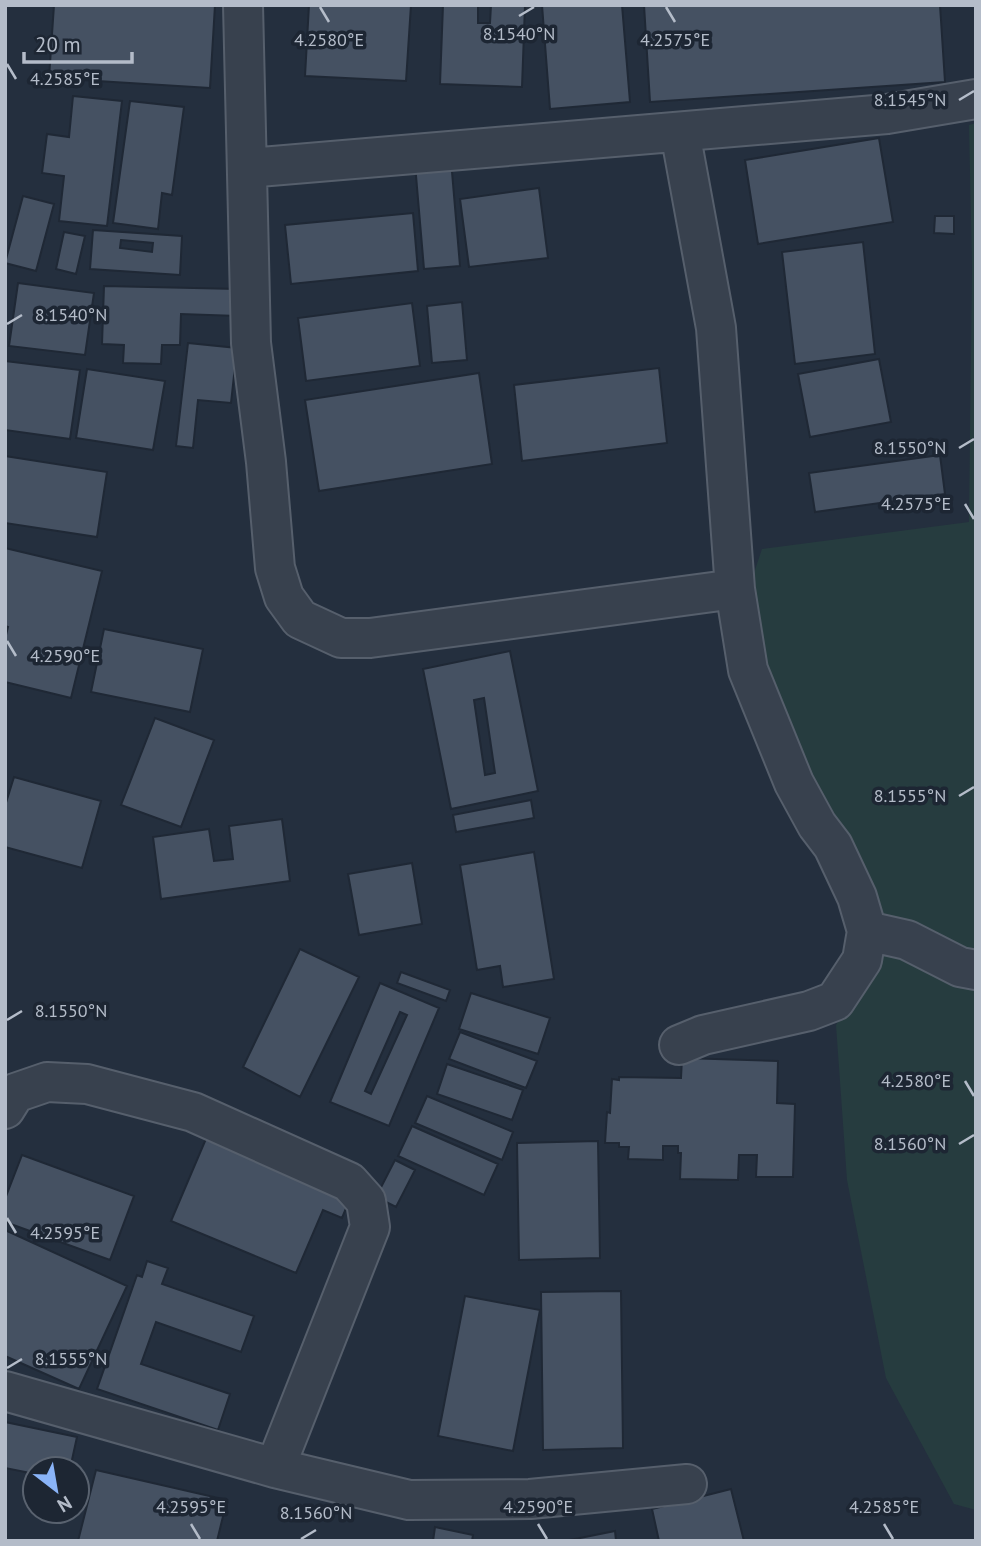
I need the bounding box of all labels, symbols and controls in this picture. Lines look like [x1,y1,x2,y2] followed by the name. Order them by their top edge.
[24,21,133,65] scale bar
[483,22,555,45] text: 8.1540°N
[294,28,364,51] text: 4.2580°E
[640,28,710,51] text: 4.2575°E
[35,31,81,58] text: 20 m
[30,67,100,90] text: 4.2585°E
[874,88,946,111] text: 8.1545°N
[35,303,107,326] text: 8.1540°N
[874,436,946,459] text: 8.1550°N
[881,492,951,515] text: 4.2575°E
[30,644,100,667] text: 4.2590°E
[874,784,946,807] text: 8.1555°N
[35,999,107,1022] text: 8.1550°N
[881,1069,951,1092] text: 4.2580°E
[874,1132,946,1155] text: 8.1560°N
[30,1221,100,1244] text: 4.2595°E
[35,1347,107,1370] text: 8.1555°N
[21,1455,91,1525] north arrow
[53,1491,76,1518] text: N
[156,1495,226,1518] text: 4.2595°E
[503,1495,573,1518] text: 4.2590°E
[849,1495,919,1518] text: 4.2585°E
[280,1501,352,1524] text: 8.1560°N

